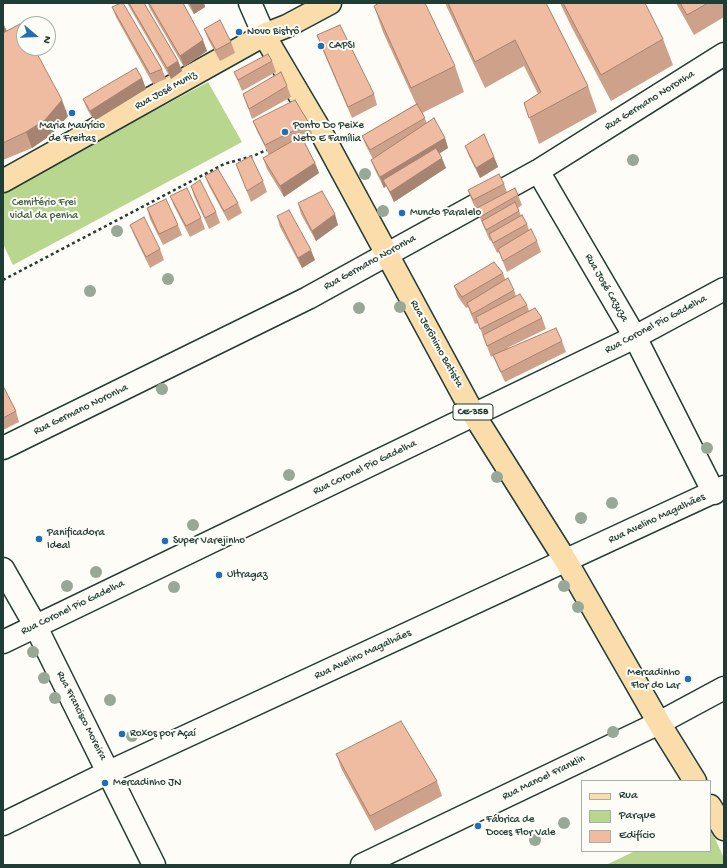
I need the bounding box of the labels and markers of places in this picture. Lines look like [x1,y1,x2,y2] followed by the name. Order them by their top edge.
[247,25,299,39] place label: Novo Bistrô
[234,27,244,37] marker: Novo Bistrô
[329,39,355,53] place label: CAPSI
[316,41,326,51] marker: CAPSI
[67,108,77,118] marker: Maria Maurício de Freitas
[39,119,105,145] place label: Maria Maurício de Freitas
[293,119,364,145] place label: Ponto Do Peixe Neto E Família
[280,127,290,137] marker: Ponto Do Peixe Neto E Família
[410,206,481,220] place label: Mundo Paralelo
[397,208,407,218] marker: Mundo Paralelo
[47,526,105,552] place label: Panificadora Ideal
[34,534,44,544] marker: Panificadora Ideal
[173,534,245,548] place label: Super Varejinho
[160,536,170,546] marker: Super Varejinho
[227,568,267,582] place label: Ultragaz
[214,570,224,580] marker: Ultragaz
[627,666,680,692] place label: Mercadinho Flor do Lar
[683,674,693,684] marker: Mercadinho Flor do Lar
[130,727,196,741] place label: Roxos por Açaí
[117,729,127,739] marker: Roxos por Açaí
[113,776,181,790] place label: Mercadinho JN
[100,778,110,788] marker: Mercadinho JN
[486,813,556,839] place label: Fábrica de Doces Flor Vale
[473,821,483,831] marker: Fábrica de Doces Flor Vale

